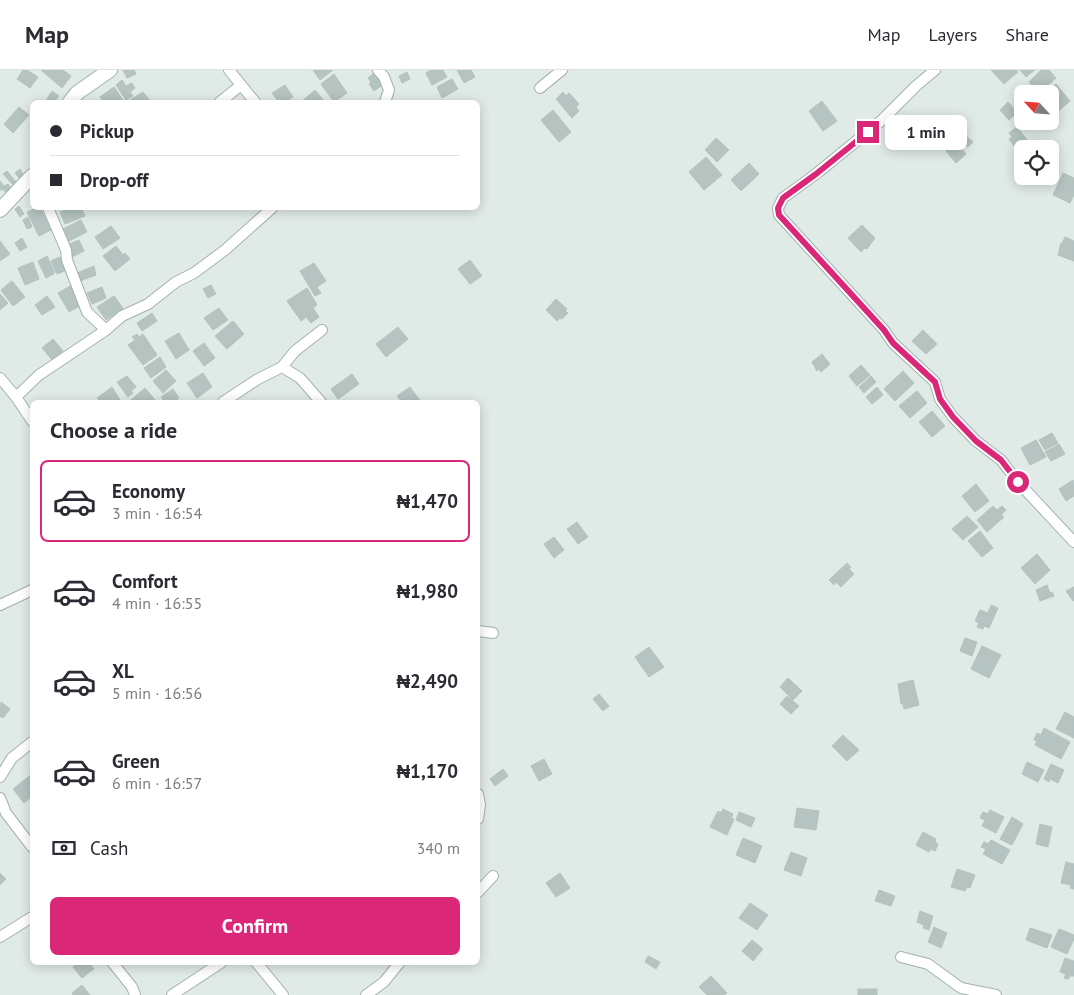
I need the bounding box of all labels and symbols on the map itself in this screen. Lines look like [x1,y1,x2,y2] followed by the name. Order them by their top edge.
[1014,85,1059,130] north arrow
[886,114,968,150] callout: 1 min
[857,121,879,143] route end
[1007,471,1029,493] route start

